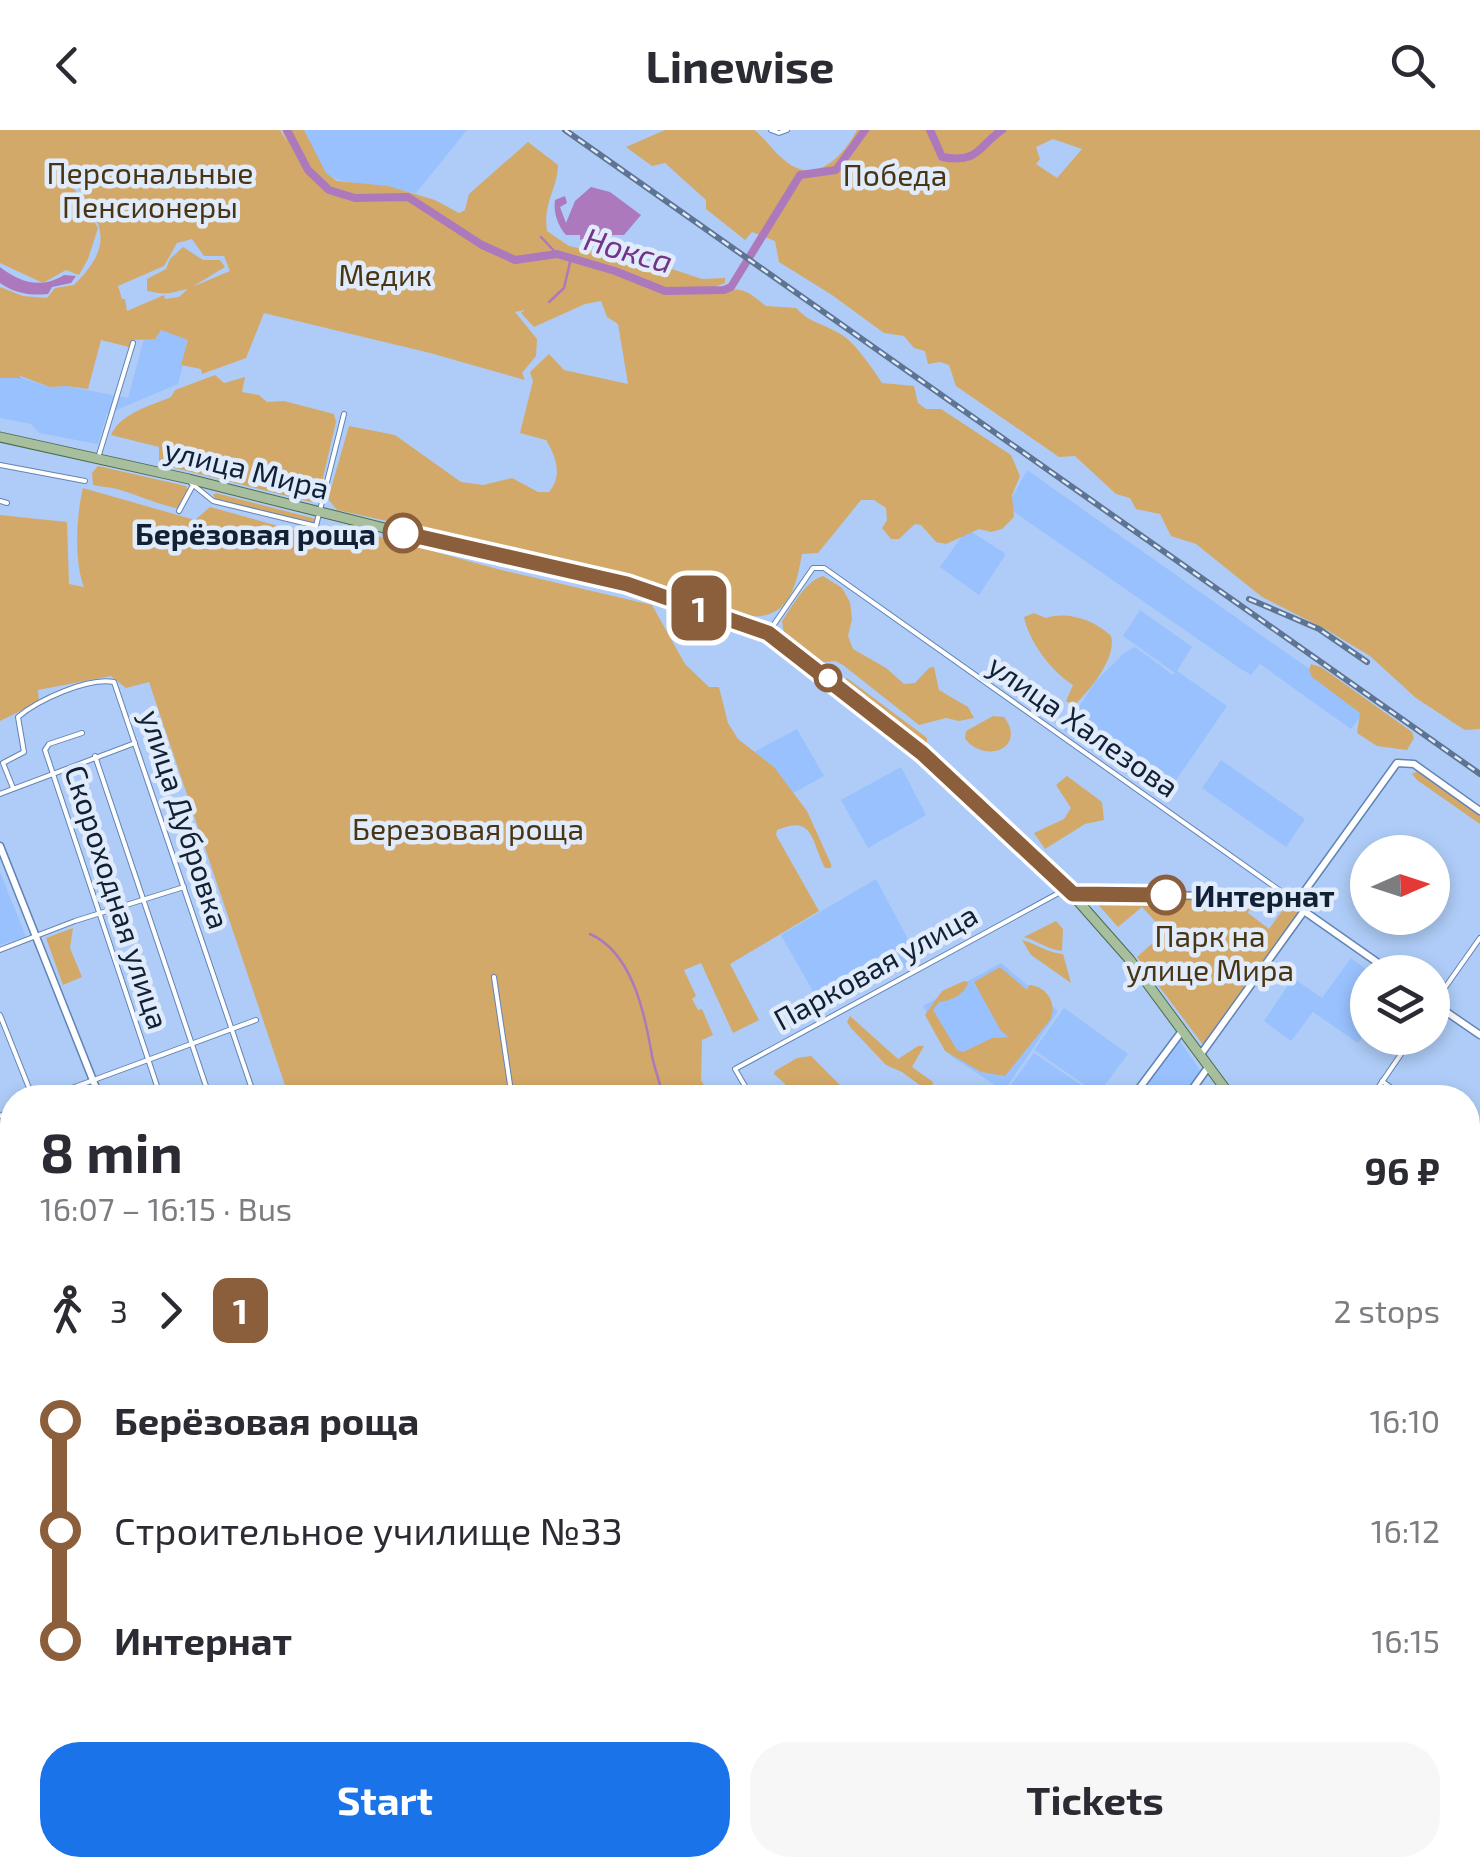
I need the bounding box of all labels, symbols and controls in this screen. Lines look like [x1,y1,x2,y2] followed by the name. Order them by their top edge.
[40,38,95,93] icon: back
[646,38,834,92] text: Linewise
[1385,38,1440,93] icon: search
[46,154,254,224] park label: Персональные Пенсионеры
[843,156,947,192] park label: Победа
[580,218,678,280] water label: Нокса
[338,256,432,292] park label: Медик
[161,430,333,507] street label: улица Мира
[384,514,422,552] marker: Берёзовая роща
[135,515,376,551] place label: Берёзовая роща
[666,576,732,640] line badge: 1
[691,587,707,629] text: 1
[981,646,1186,805] street label: улица Халезова
[815,665,841,691] unlabelled marker
[133,705,238,933] street label: улица Дубровка
[57,761,178,1034] street label: Скороходная улица
[352,810,584,846] park label: Березовая роща
[1350,835,1450,935] north arrow
[1350,835,1450,1055] map controls
[1147,876,1185,914] marker: Интернат
[1194,877,1335,913] place label: Интернат
[767,895,984,1038] street label: Парковая улица
[1126,917,1294,988] park label: Парк на улице Мира
[1350,955,1450,1055] button: layers
[40,1118,183,1184] text: 8 min
[1364,1147,1440,1193] text: 96 ₽
[40,1189,292,1227] text: 16:07 – 16:15 · Bus
[40,1283,95,1338] icon: walk
[143,1283,198,1338] icon: forward
[233,1289,248,1331] text: 1
[110,1291,128,1329] text: 3
[1333,1291,1440,1329] text: 2 stops
[114,1397,419,1443] text: Берёзовая роща
[1369,1401,1440,1439] text: 16:10
[114,1507,623,1553] text: Строительное училище №33
[1371,1511,1440,1549] text: 16:12
[114,1617,292,1663] text: Интернат
[1372,1621,1440,1659] text: 16:15
[40,1742,730,1857] button: Start
[750,1742,1440,1857] button: Tickets

